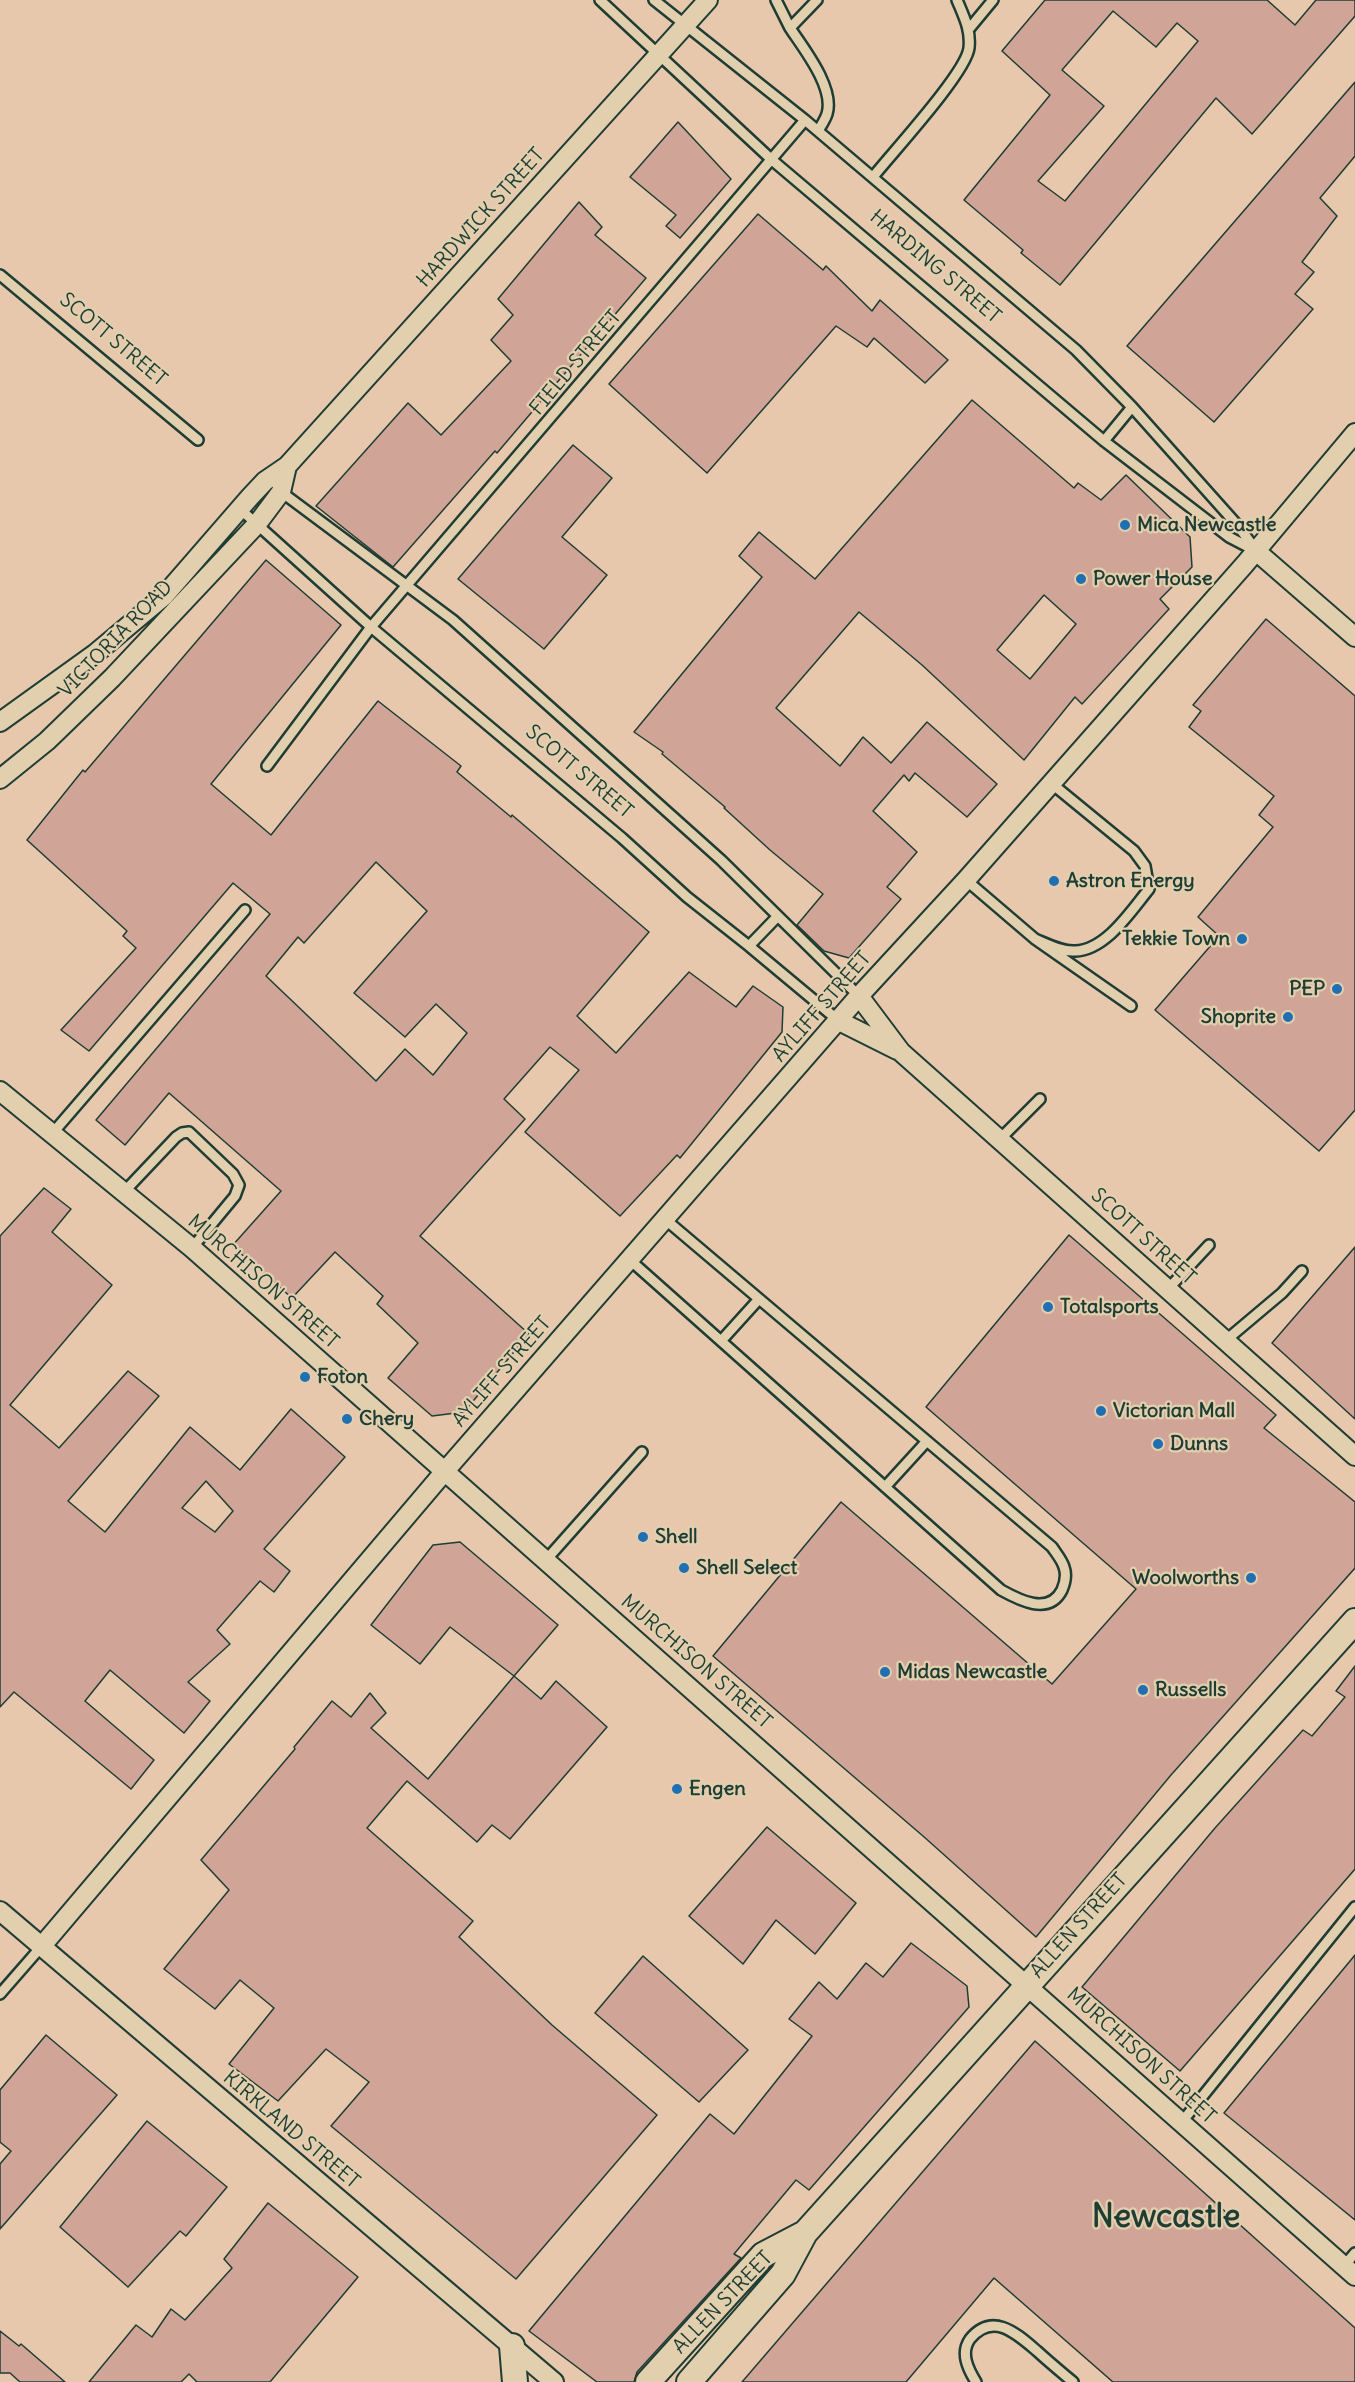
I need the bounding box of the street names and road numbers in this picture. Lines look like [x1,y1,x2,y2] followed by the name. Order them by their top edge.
[412,143,550,293] street label: HARDWICK STREET
[865,205,1005,329] street label: HARDING STREET
[54,288,172,392] street label: SCOTT STREET
[525,306,627,420] street label: FIELD STREET
[54,575,178,703] street label: VICTORIA ROAD
[520,720,638,824] street label: SCOTT STREET
[768,947,876,1067] street label: AYLIFF STREET
[1086,1184,1200,1290] street label: SCOTT STREET
[183,1210,343,1354] street label: MURCHISON STREET
[448,1312,556,1432] street label: AYLIFF STREET
[616,1590,776,1734] street label: MURCHISON STREET
[1026,1869,1132,1983] street label: ALLEN STREET
[1062,1983,1220,2129] street label: MURCHISON STREET
[218,2066,364,2194] street label: KIRKLAND STREET
[668,2247,778,2359] street label: ALLEN STREET

